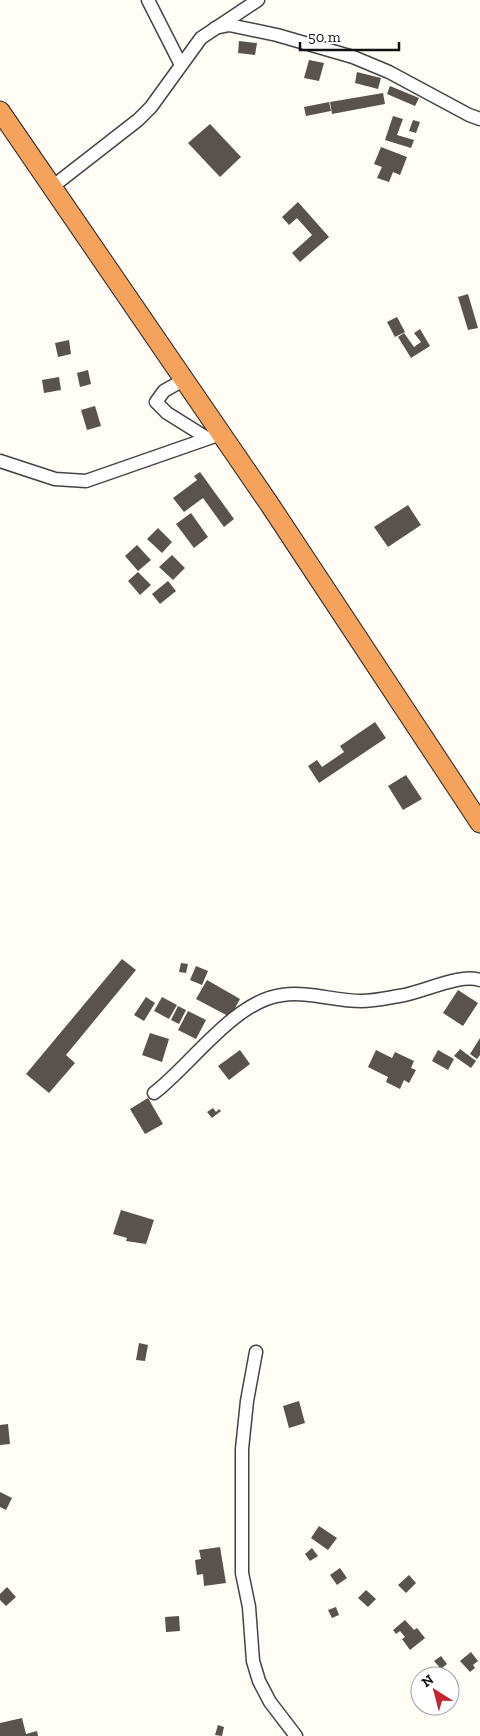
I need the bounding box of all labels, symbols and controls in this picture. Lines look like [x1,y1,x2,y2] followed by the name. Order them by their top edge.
[300,20,399,52] scale bar
[308,28,341,46] text: 50 m
[410,1666,460,1716] north arrow
[418,1671,437,1691] text: N

